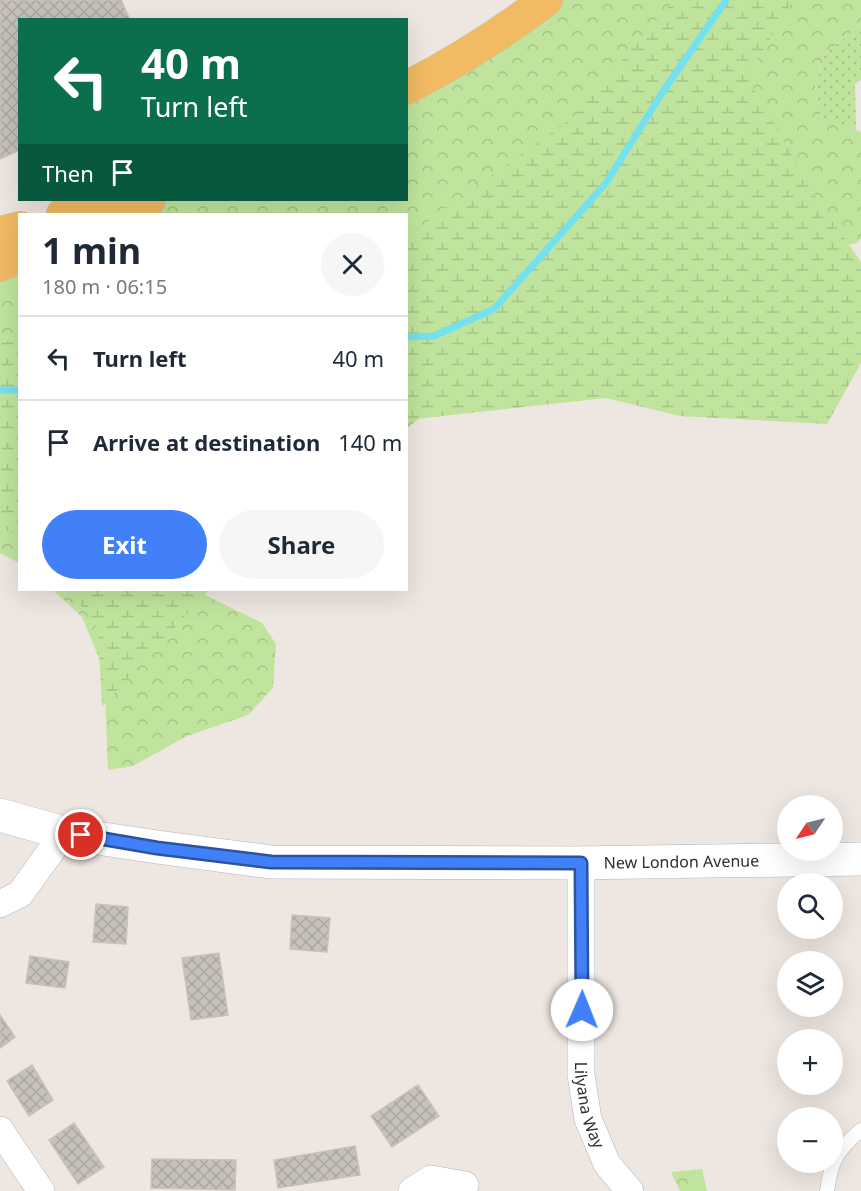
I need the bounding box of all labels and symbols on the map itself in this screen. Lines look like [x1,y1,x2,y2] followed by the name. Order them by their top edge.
[777,795,843,861] north arrow
[55,809,106,860] pin
[604,849,759,874] street label: New London Avenue
[550,978,614,1042] position arrow
[570,1062,610,1152] street label: Lilyana Way

